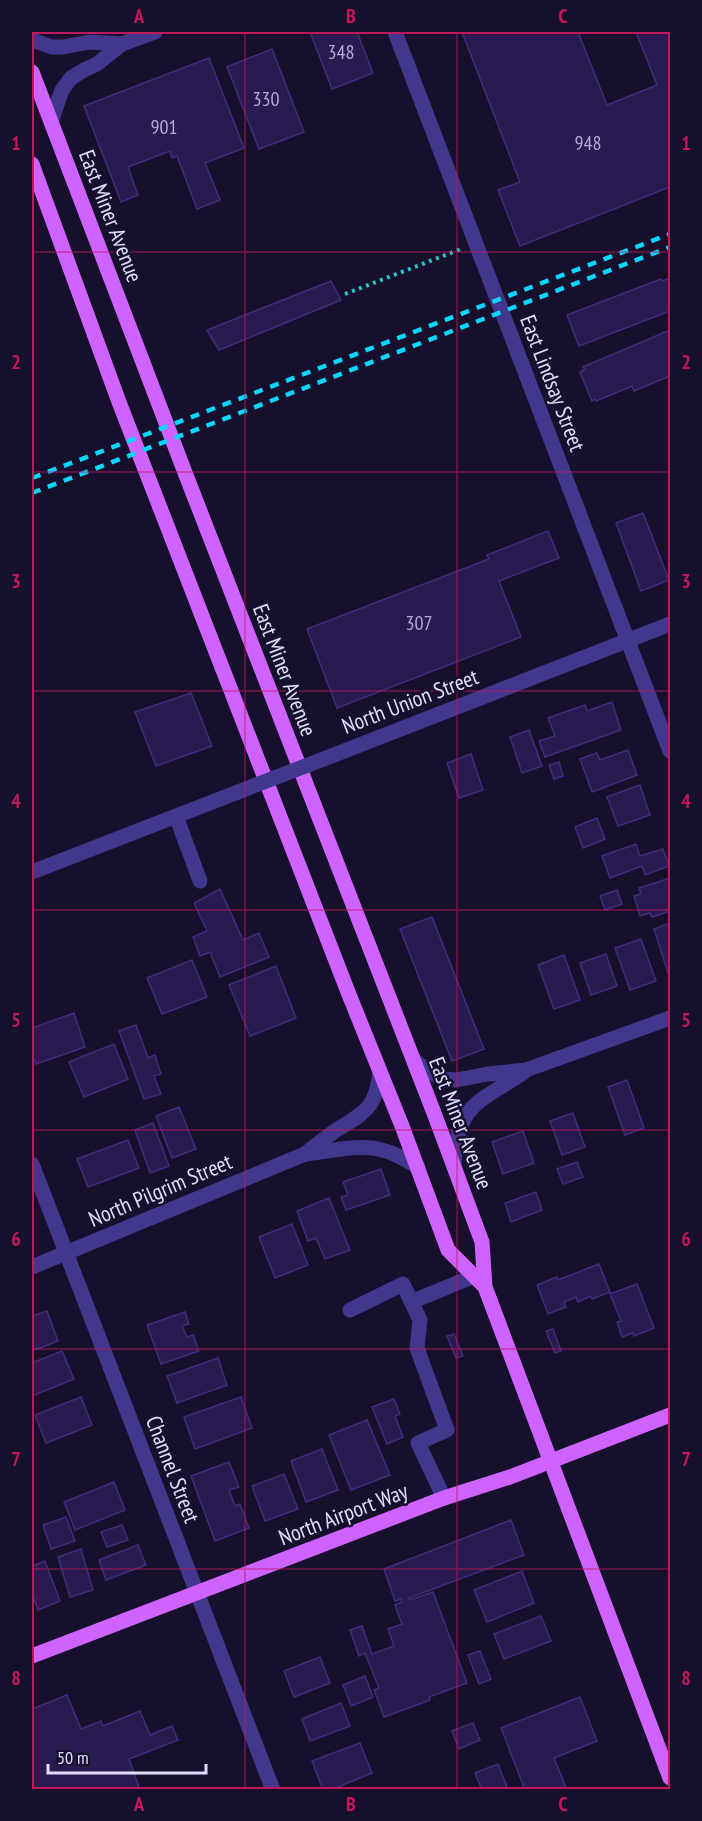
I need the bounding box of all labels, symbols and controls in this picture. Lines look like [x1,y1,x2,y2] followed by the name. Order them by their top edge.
[133,3,145,29] text: A
[346,3,356,29] text: B
[558,3,568,29] text: C
[328,39,355,65] house number: 348
[253,86,280,112] house number: 330
[151,114,178,140] house number: 901
[11,130,21,156] text: 1
[575,130,602,156] house number: 948
[681,130,691,156] text: 1
[73,146,149,286] street label: East Miner Avenue
[514,311,592,455] street label: East Lindsay Street
[11,349,21,375] text: 2
[681,349,691,375] text: 2
[11,568,21,594] text: 3
[681,568,691,594] text: 3
[247,600,323,740] street label: East Miner Avenue
[406,610,433,636] house number: 307
[338,662,482,740] street label: North Union Street
[11,788,21,814] text: 4
[681,788,691,814] text: 4
[11,1007,21,1033] text: 5
[681,1007,691,1033] text: 5
[423,1053,499,1193] street label: East Miner Avenue
[84,1147,236,1233] street label: North Pilgrim Street
[11,1226,21,1252] text: 6
[681,1226,691,1252] text: 6
[140,1412,206,1526] street label: Channel Street
[11,1446,21,1472] text: 7
[681,1446,691,1472] text: 7
[274,1476,412,1551] street label: North Airport Way
[11,1665,21,1691] text: 8
[681,1665,691,1691] text: 8
[48,1737,206,1775] scale bar
[57,1746,89,1769] text: 50 m
[133,1791,145,1817] text: A
[346,1791,356,1817] text: B
[558,1791,568,1817] text: C

